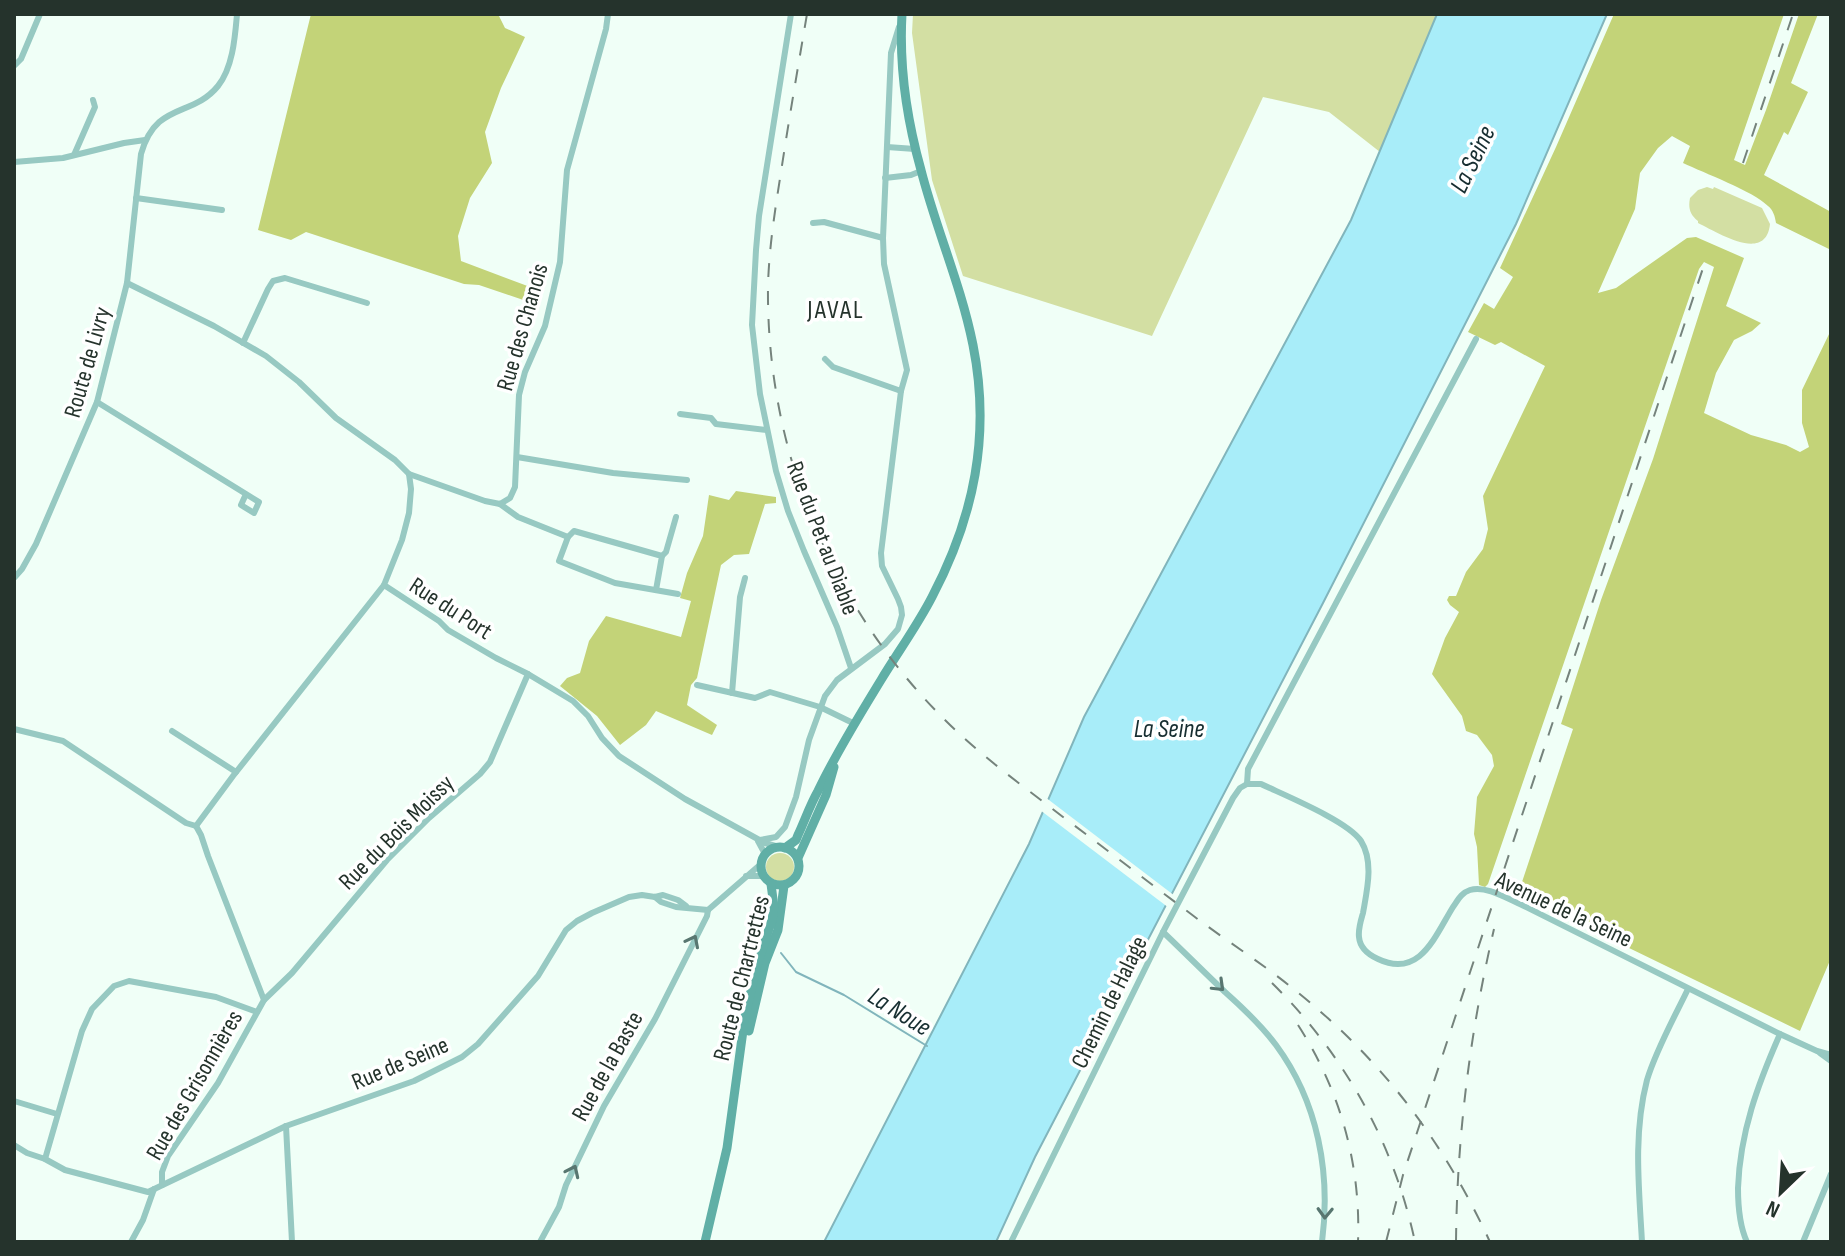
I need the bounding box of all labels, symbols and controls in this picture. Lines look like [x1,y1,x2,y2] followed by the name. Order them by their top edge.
[1444,121,1503,198] water label: La Seine
[490,260,554,394] street label: Rue des Chanois
[806,295,865,326] district label: JAVAL
[58,303,117,421] street label: Route de Livry
[780,457,865,619] street label: Rue du Pet au Diable
[404,571,498,646] street label: Rue du Port
[1134,714,1204,745] water label: La Seine
[333,769,460,896] street label: Rue du Bois Moissy
[1490,865,1637,954] street label: Avenue de la Seine
[707,892,776,1064] street label: Route de Chartrettes
[1065,931,1154,1073] street label: Chemin de Halage
[684,935,699,949] one-way arrow
[1210,977,1225,991] one-way arrow
[862,981,936,1043] water label: La Noue
[140,1005,249,1165] street label: Rue des Grisonnières
[565,1006,649,1126] street label: Rue de la Baste
[347,1030,453,1097] street label: Rue de Seine
[1741,1152,1821,1232] north arrow
[563,1165,579,1179] one-way arrow
[1762,1194,1784,1223] text: N
[1316,1207,1333,1220] one-way arrow

